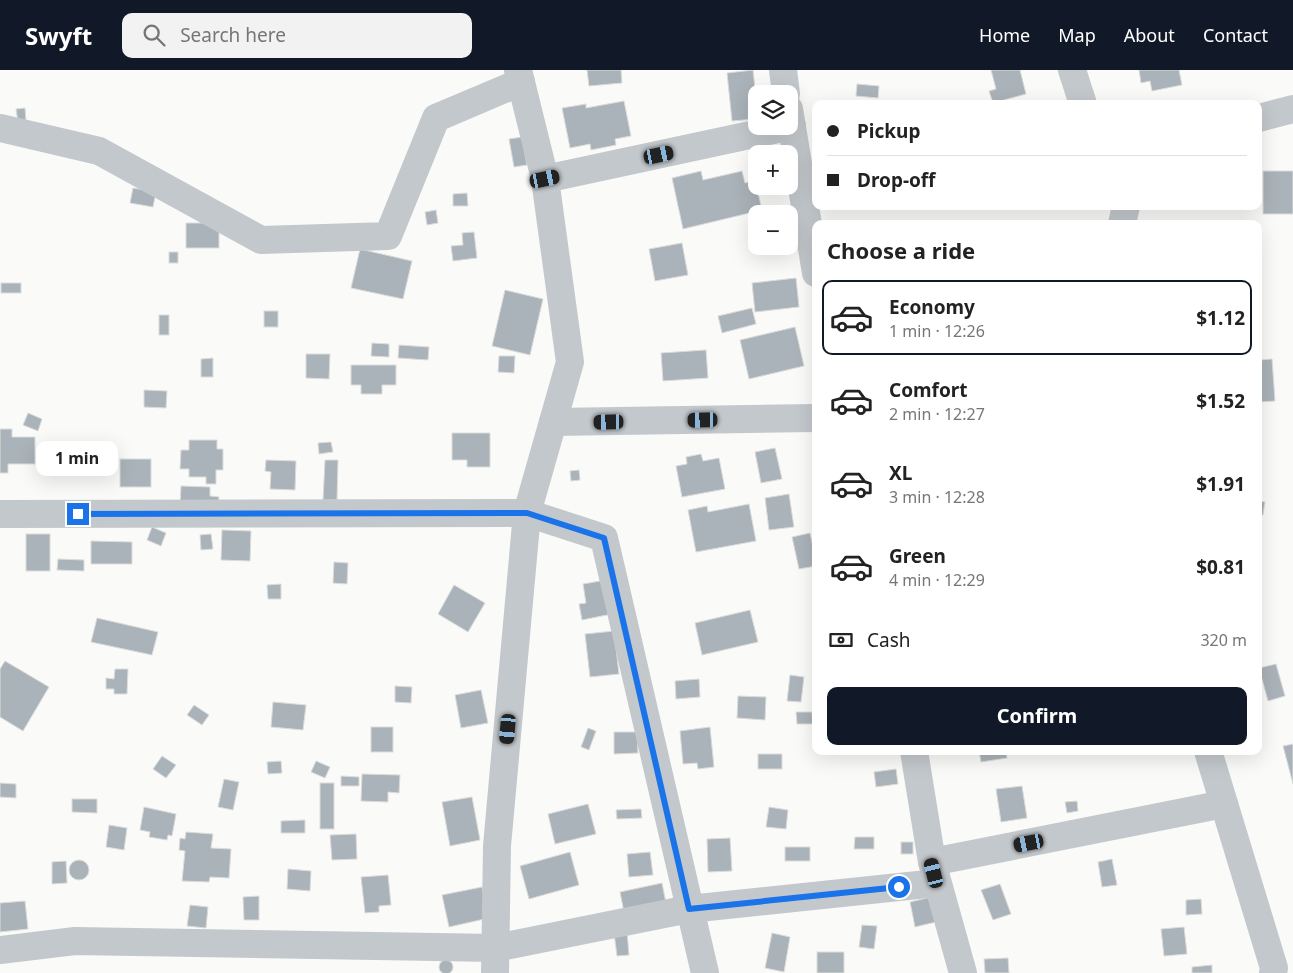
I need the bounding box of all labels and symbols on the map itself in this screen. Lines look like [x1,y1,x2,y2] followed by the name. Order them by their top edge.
[642,145,675,165] car
[528,169,561,189] car
[687,412,718,428] car
[593,414,624,430] car
[37,442,119,476] callout: 1 min
[67,503,89,525] route end
[499,713,516,745] car
[1012,833,1045,853] car
[923,857,944,889] car
[888,876,910,898] route start

